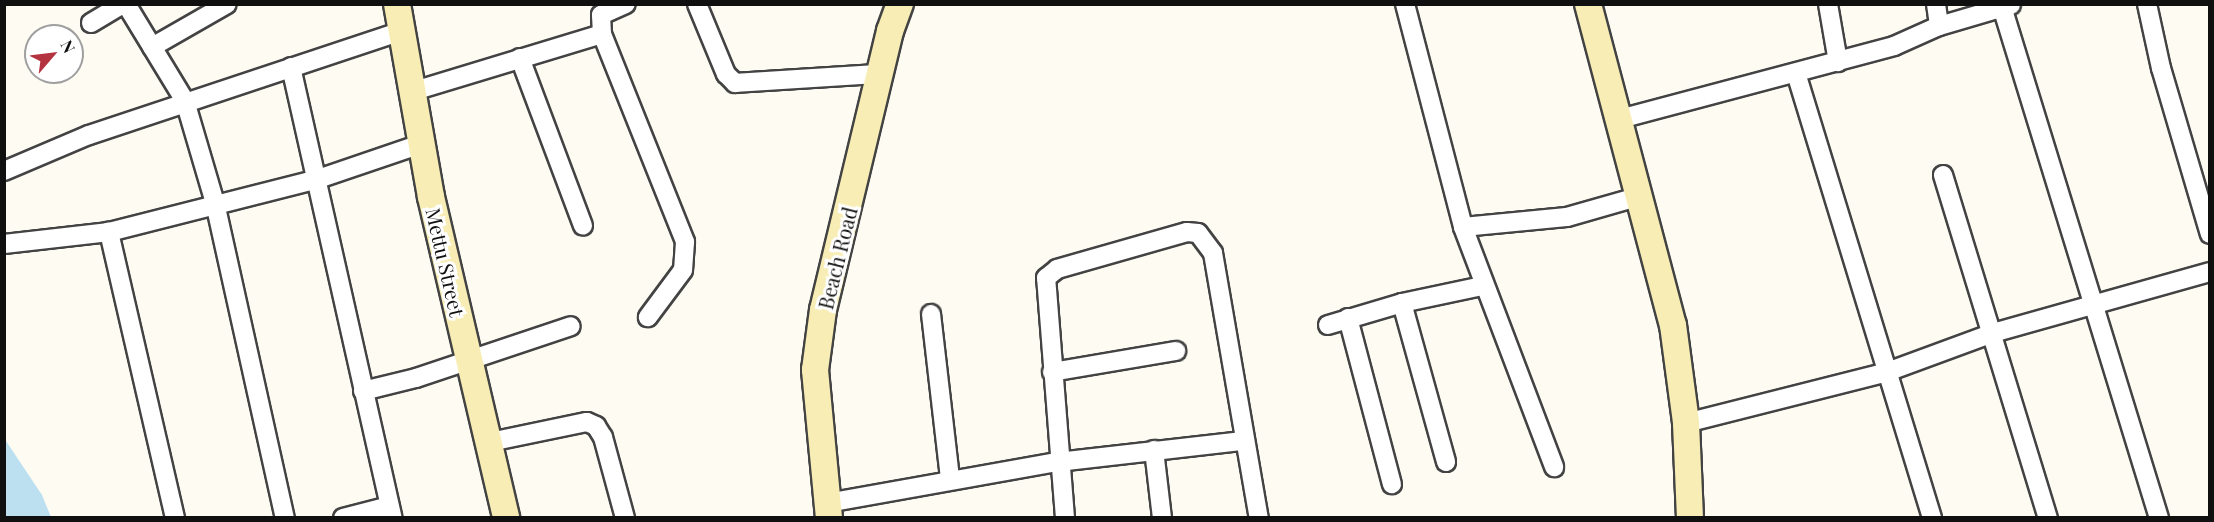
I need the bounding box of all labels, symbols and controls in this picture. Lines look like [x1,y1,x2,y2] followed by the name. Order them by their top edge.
[24,24,84,84] north arrow
[57,36,81,56] text: N
[813,204,861,312] street label: Beach Road
[422,205,470,319] street label: Mettu Street

